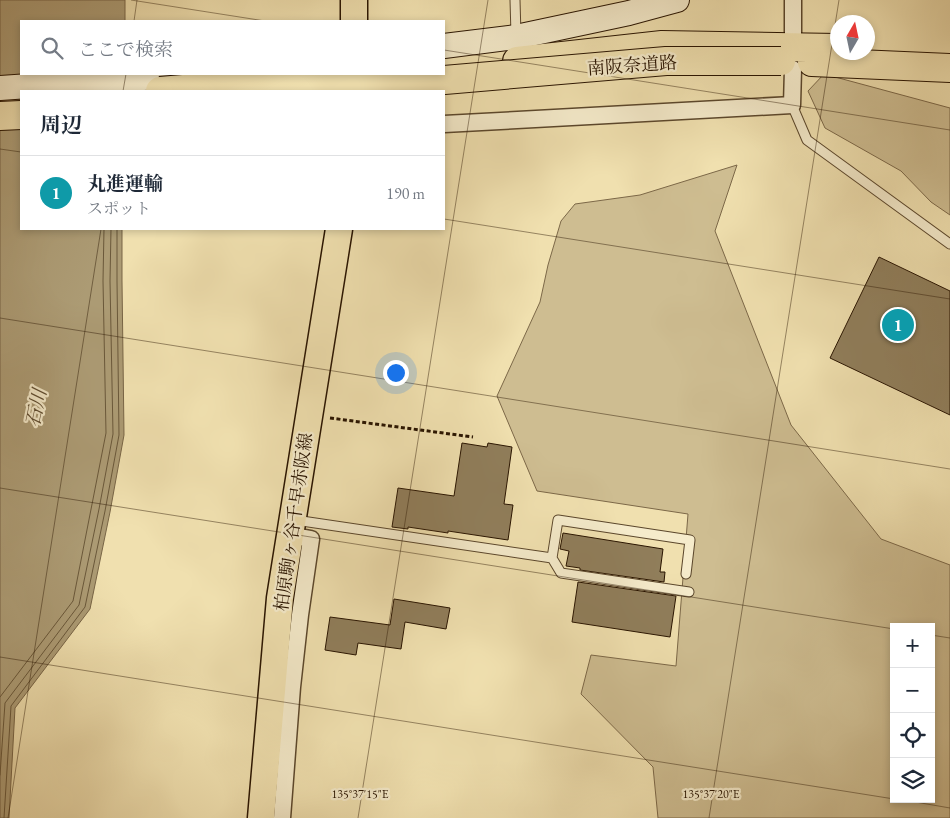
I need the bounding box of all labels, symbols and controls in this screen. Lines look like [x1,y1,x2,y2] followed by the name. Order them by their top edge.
[830,15,875,60] north arrow
[20,20,445,75] search box
[38,34,66,62] icon: search
[78,37,173,62] text: ここで検索
[586,50,678,80] street label: 南阪奈道路
[40,111,82,138] text: 周辺
[87,171,163,196] text: 丸進運輸
[52,183,60,204] text: 1
[386,183,425,204] text: 190 m
[87,198,151,219] text: スポット
[882,306,914,344] pin: 1
[383,360,409,386] your location
[20,385,53,429] water label: 石川
[269,431,317,613] street label: 柏原駒ヶ谷千早赤阪線
[890,623,935,803] map controls
[890,623,935,668] button: +
[890,668,935,713] button: −
[890,713,935,758] button: locate
[890,758,935,803] button: layers
[332,786,389,802] text: 135°37'15"E
[683,786,740,802] text: 135°37'20"E

